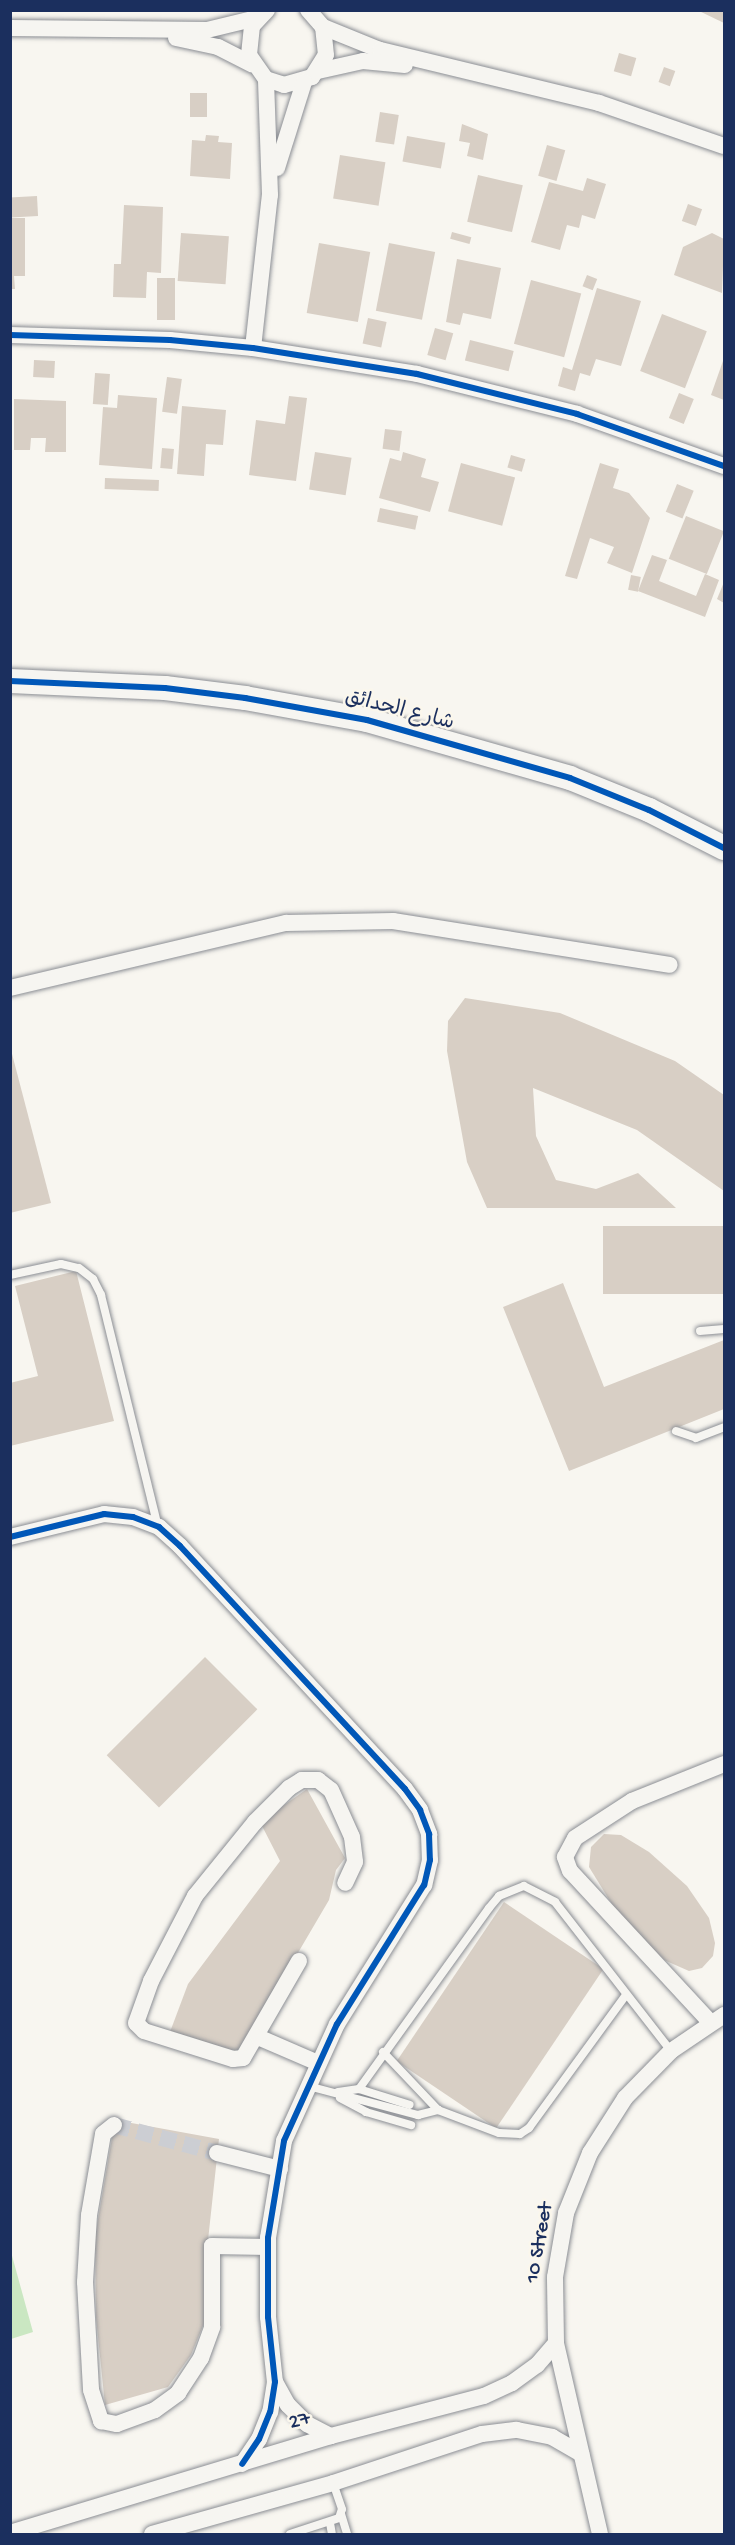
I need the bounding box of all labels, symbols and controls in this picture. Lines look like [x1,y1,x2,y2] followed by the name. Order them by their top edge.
[342,686,456,738] street label: شارع الحدائق
[522,2201,560,2285] street label: 10 Street
[286,2407,314,2437] street label: 27

